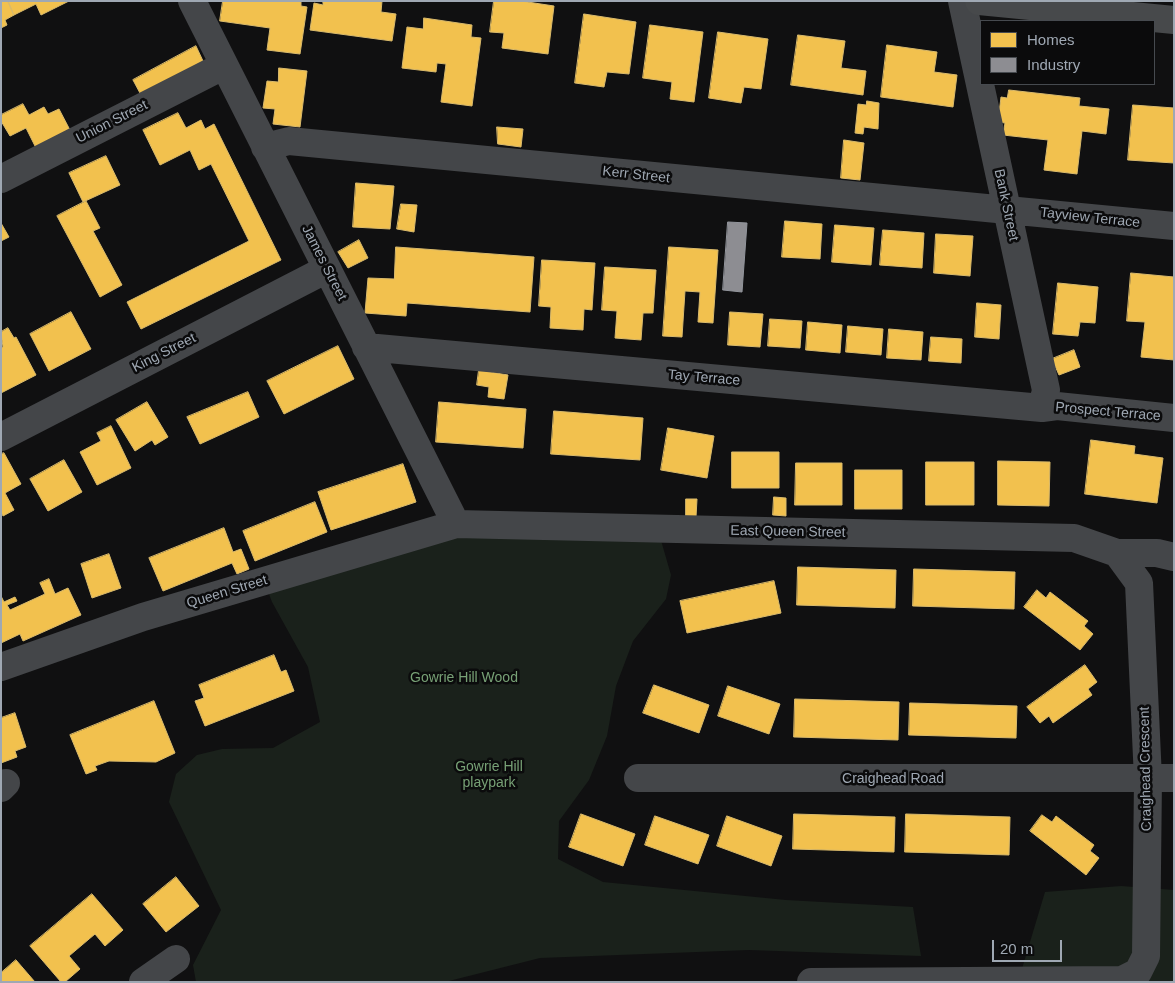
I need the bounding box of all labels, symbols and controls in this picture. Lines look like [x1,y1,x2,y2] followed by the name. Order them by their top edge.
[980,20,1155,85] legend
[1027,31,1075,48] text: Homes
[1027,56,1080,73] text: Industry
[74,97,150,147] street label: Union Street
[601,163,671,187] street label: Kerr Street
[990,167,1022,243] street label: Bank Street
[1039,204,1141,232] street label: Tayview Terrace
[298,222,350,304] street label: James Street
[129,330,199,376] street label: King Street
[667,366,741,390] street label: Tay Terrace
[1055,399,1161,425] street label: Prospect Terrace
[730,523,846,541] street label: East Queen Street
[185,572,269,612] street label: Queen Street
[410,670,518,686] park label: Gowrie Hill Wood
[1137,707,1155,831] street label: Craighead Crescent
[455,759,523,792] park label: Gowrie Hill playpark
[842,771,944,787] street label: Craighead Road
[995,930,1065,962] scale bar
[1000,940,1033,957] text: 20 m

